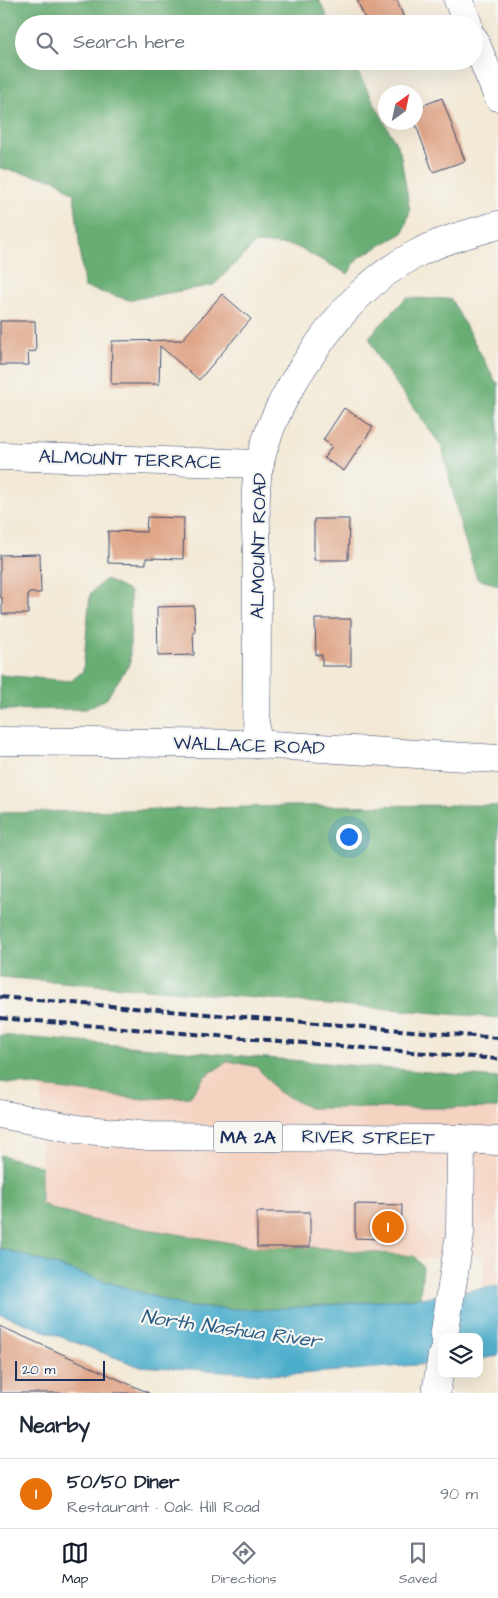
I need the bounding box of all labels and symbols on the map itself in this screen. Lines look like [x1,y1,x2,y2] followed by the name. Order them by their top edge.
[378,85,423,130] north arrow
[38,443,222,477] street label: ALMOUNT TERRACE
[244,472,274,620] street label: ALMOUNT ROAD
[173,730,325,762] street label: WALLACE ROAD
[336,824,362,850] your location
[214,1122,282,1152] road number: MA 2A
[301,1123,435,1153] street label: RIVER STREET
[372,1208,404,1246] pin: 1
[139,1303,325,1356] water label: North Nashua River
[15,1358,105,1381] scale bar

